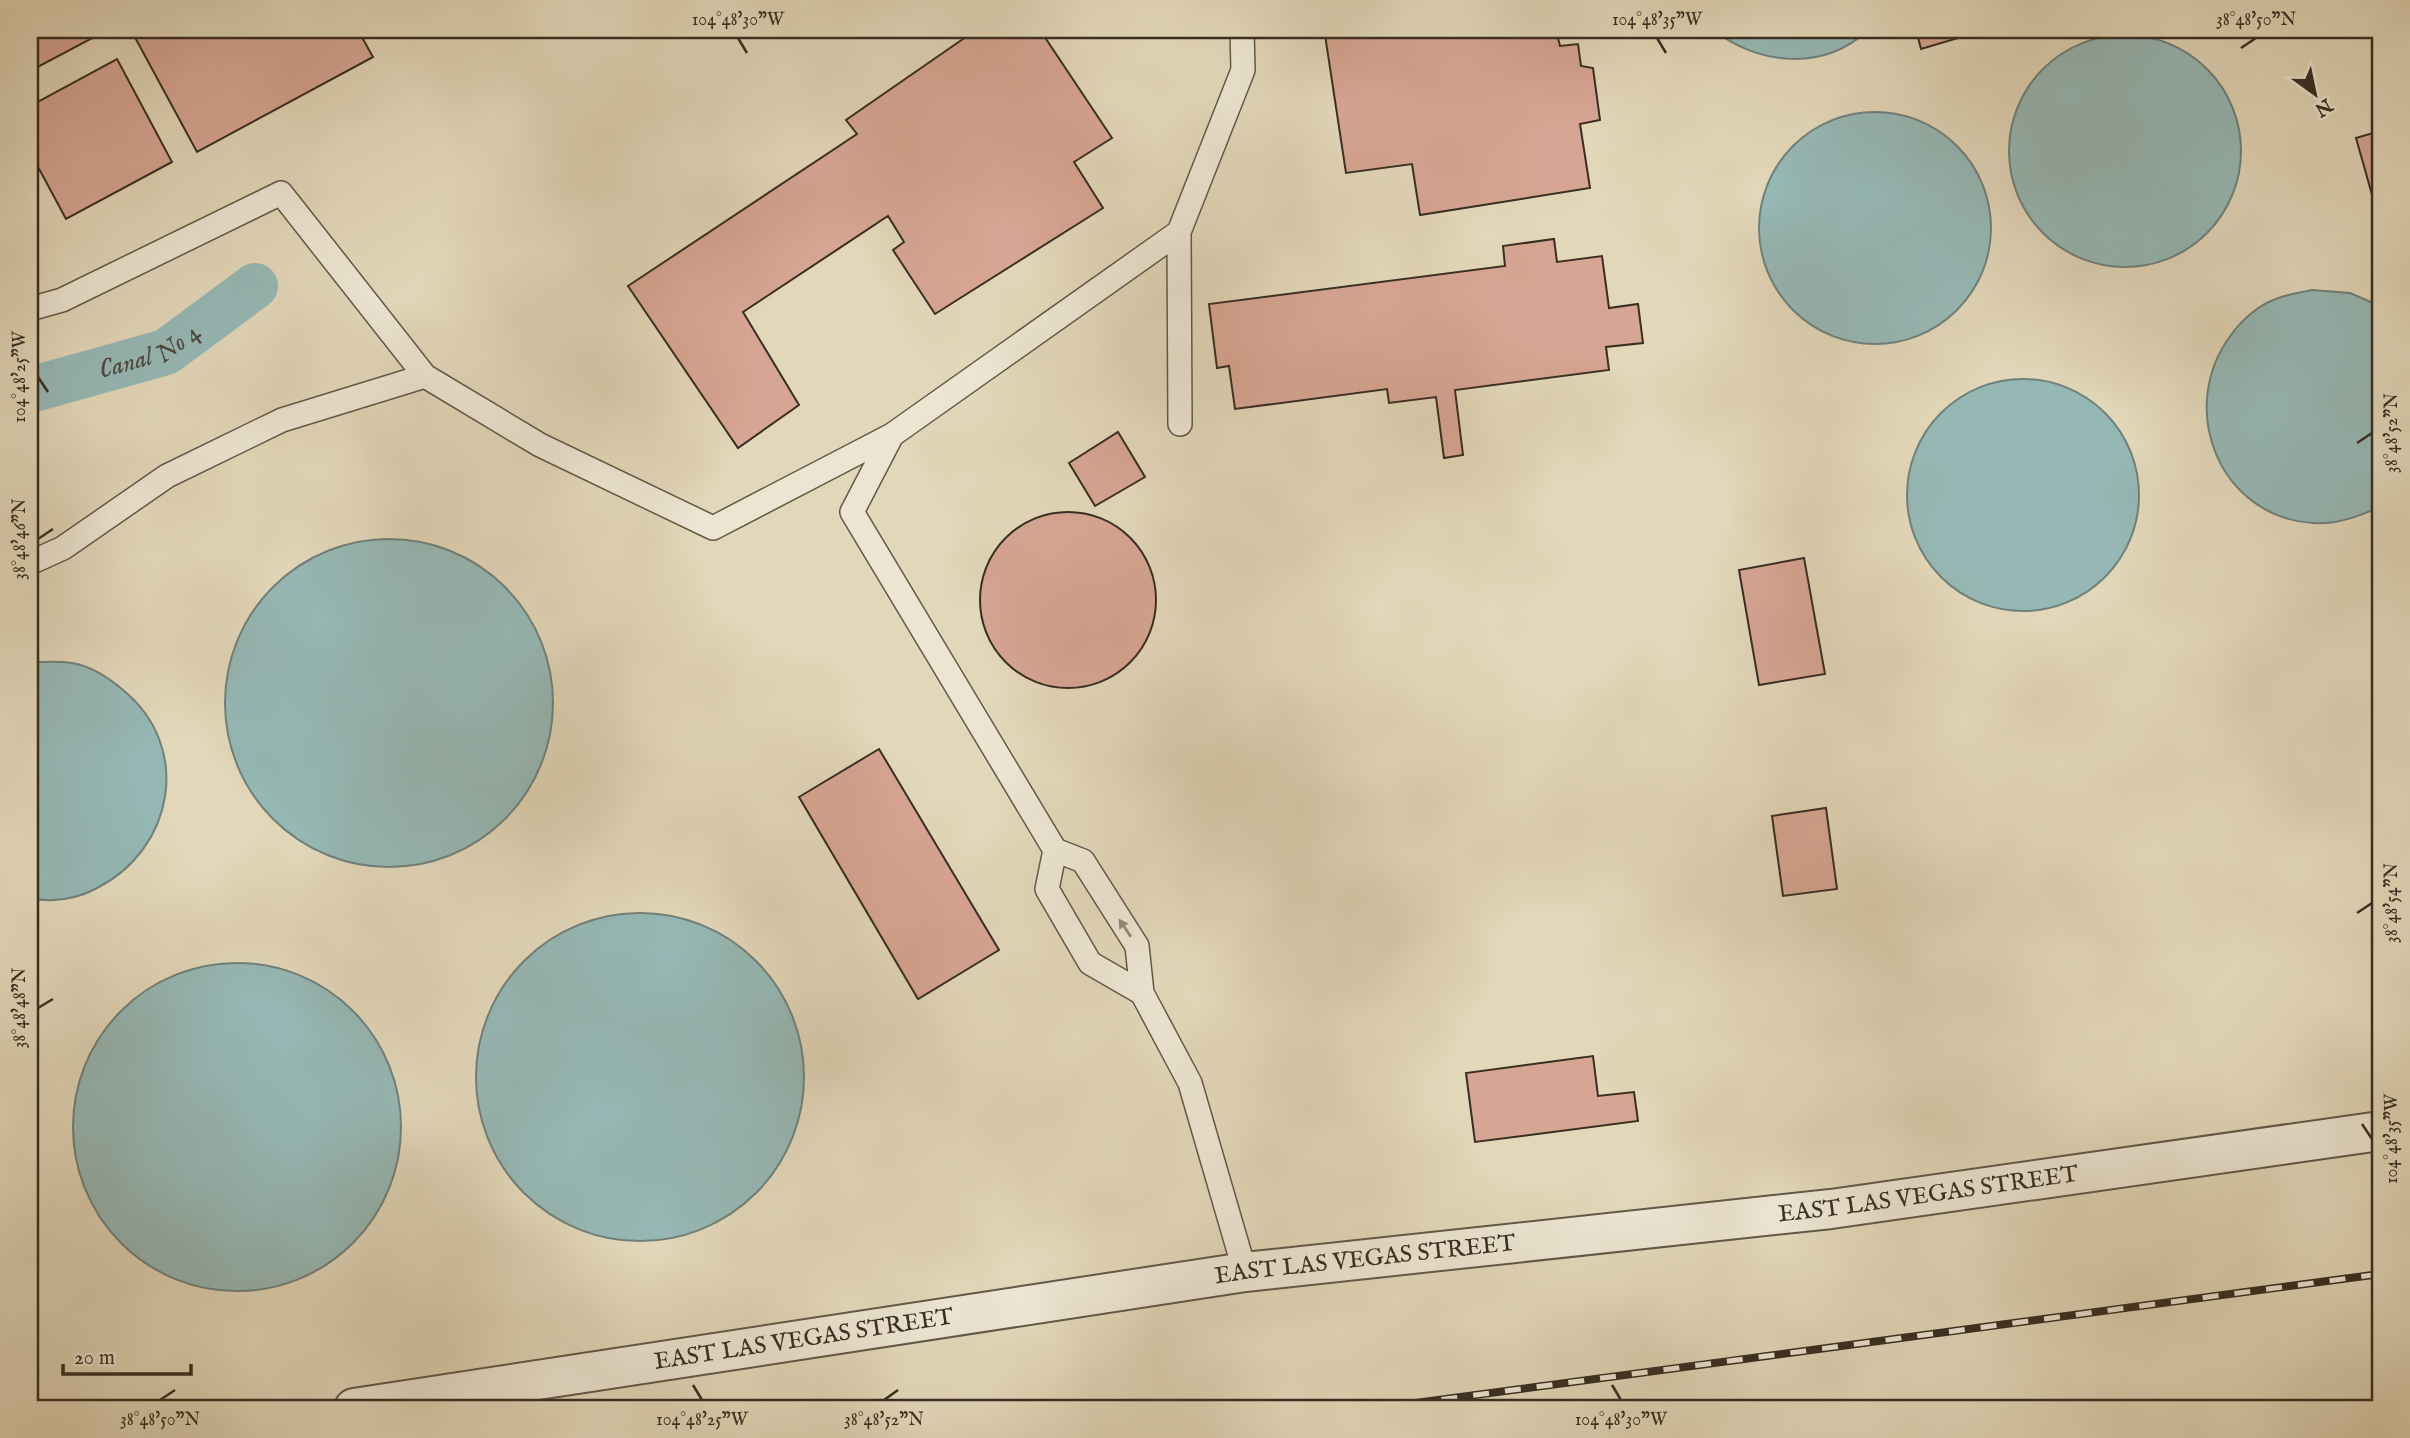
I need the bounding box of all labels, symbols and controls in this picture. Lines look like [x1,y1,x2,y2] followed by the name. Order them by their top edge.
[692,9,785,32] text: 104°48'30"W
[1612,9,1703,32] text: 104°48'35"W
[2216,9,2296,32] text: 38°48'50"N
[2280,60,2350,130] north arrow
[2309,91,2337,121] text: N
[95,315,208,387] water label: Canal No 4
[9,330,32,423] text: 104°48'25"W
[2381,393,2404,473] text: 38°48'52"N
[9,498,32,580] text: 38°48'46"N
[2381,863,2404,943] text: 38°48'54"N
[1119,919,1132,938] one-way arrow
[9,967,32,1048] text: 38°48'48"N
[2381,1093,2404,1184] text: 104°48'35"W
[1777,1158,2081,1230] street label: EAST LAS VEGAS STREET
[1212,1227,1518,1292] street label: EAST LAS VEGAS STREET
[652,1301,956,1377] street label: EAST LAS VEGAS STREET
[63,1333,191,1377] scale bar
[74,1345,115,1372] text: 20 m
[120,1409,200,1432] text: 38°48'50"N
[656,1409,749,1432] text: 104°48'25"W
[844,1409,924,1432] text: 38°48'52"N
[1575,1409,1668,1432] text: 104°48'30"W

